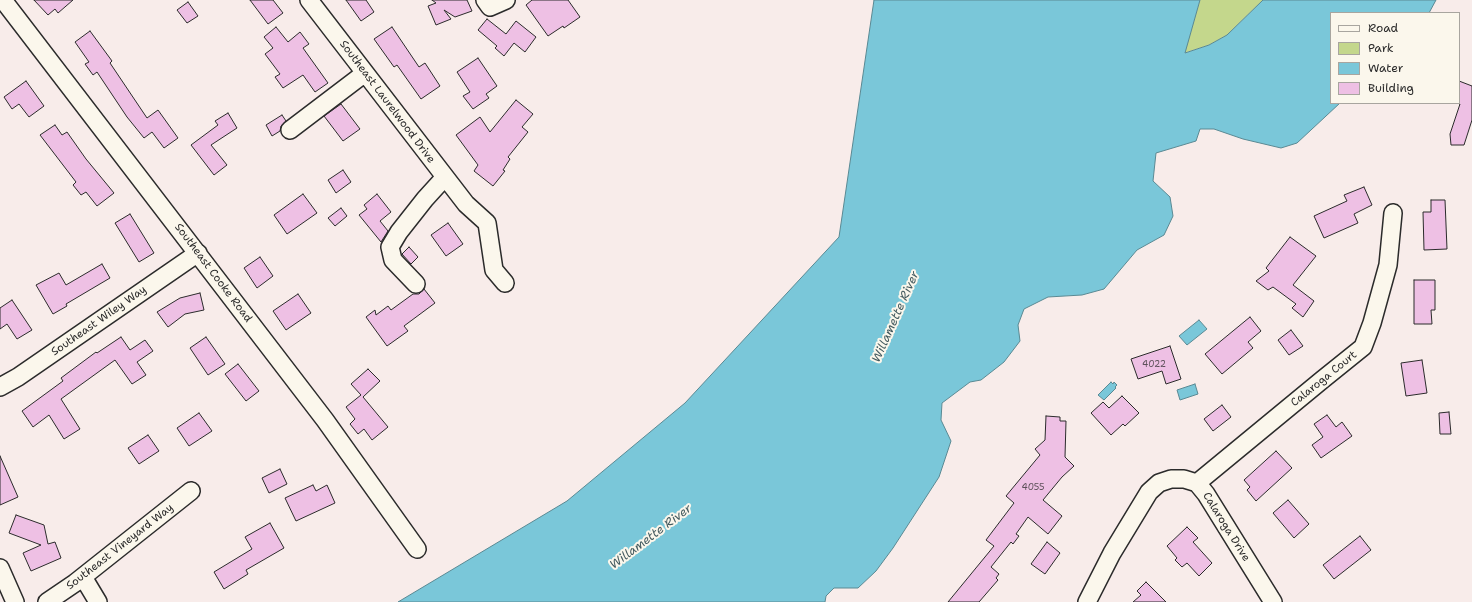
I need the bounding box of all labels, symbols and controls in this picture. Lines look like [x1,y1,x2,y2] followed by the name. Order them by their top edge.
[1330,12,1460,104] legend
[1368,20,1398,36] text: Road
[337,38,437,166] street label: Southeast Laurelwood Drive
[1368,40,1394,56] text: Park
[1368,60,1403,76] text: Water
[1368,80,1414,96] text: Building
[172,221,254,325] street label: Southeast Cooke Road
[869,269,923,365] water label: Willamette River
[49,283,149,359] street label: Southeast Wiley Way
[1288,348,1360,410] street label: Calaroga Court
[1142,360,1166,370] house number: 4022
[1021,483,1045,493] house number: 4055
[1199,490,1253,564] street label: Calaroga Drive
[64,501,176,593] street label: Southeast Vineyard Way
[607,502,695,572] water label: Willamette River

